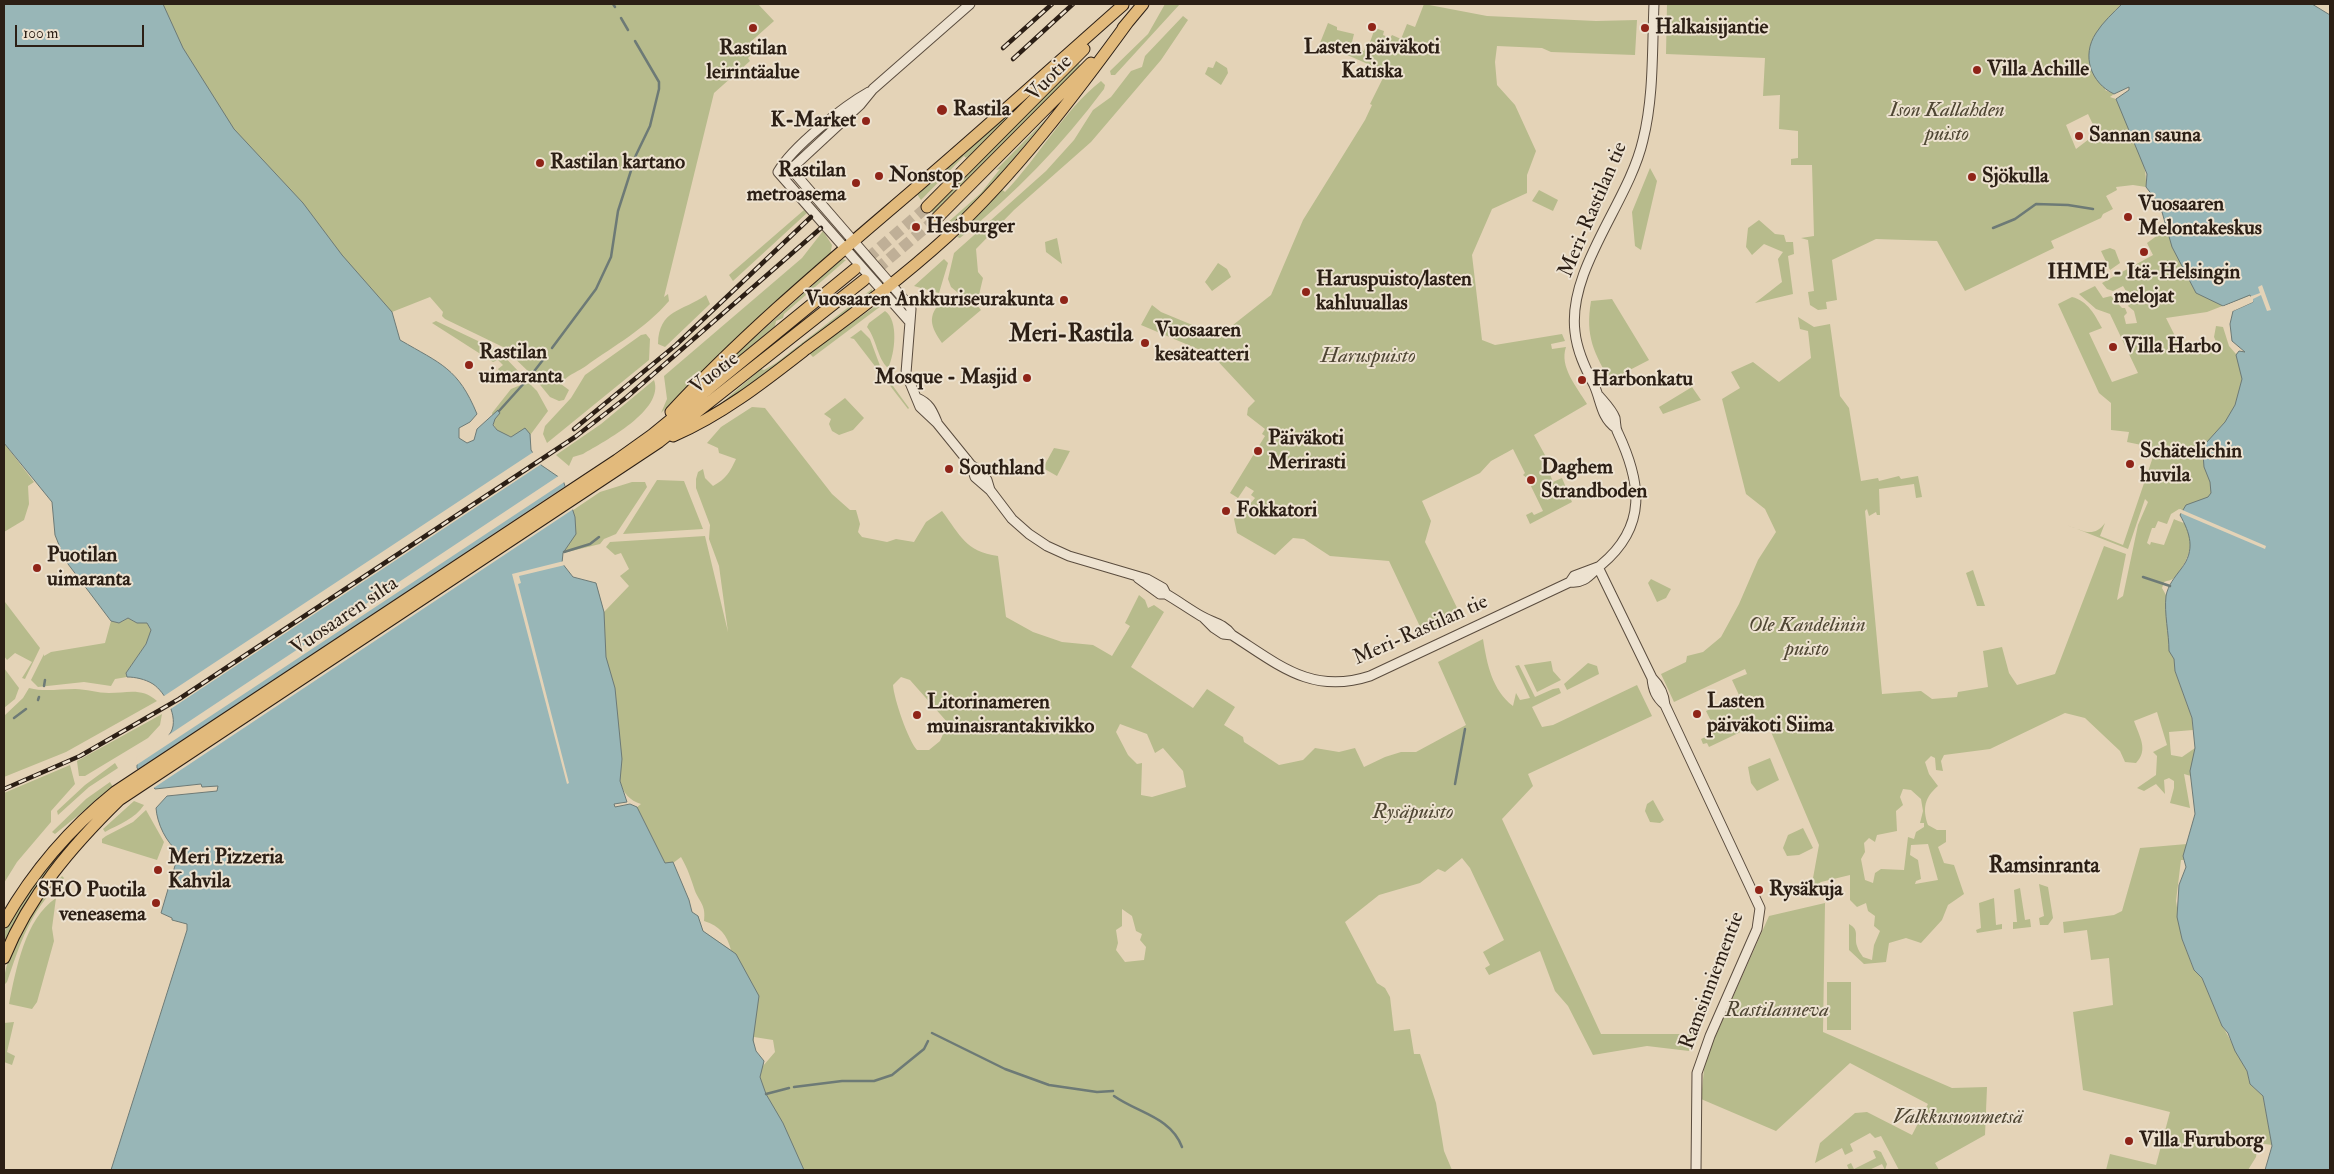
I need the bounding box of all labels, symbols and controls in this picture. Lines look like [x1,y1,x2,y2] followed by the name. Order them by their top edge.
[18,15,146,47] scale bar
[1655,15,1768,41] place label: Halkaisijantie
[1366,21,1378,33] marker: Lasten päiväkoti Katiska
[747,22,759,34] marker: Rastilan leirintäalue
[1639,22,1651,34] marker: Halkaisijantie
[23,24,58,43] text: 100 m
[1304,35,1440,85] place label: Lasten päiväkoti Katiska
[707,36,799,86] place label: Rastilan leirintäalue
[1022,50,1078,108] street label: Vuotie
[1987,57,2089,83] place label: Villa Achille
[1971,64,1983,76] marker: Villa Achille
[953,97,1010,123] place label: Rastila
[1889,98,2005,148] park label: Ison Kallahden puisto
[935,103,949,117] marker: Rastila
[771,108,856,134] place label: K-Market
[860,115,872,127] marker: K-Market
[2089,123,2201,149] place label: Sannan sauna
[2073,130,2085,142] marker: Sannan sauna
[1554,139,1634,281] street label: Meri-Rastilan tie
[550,150,685,176] place label: Rastilan kartano
[534,157,546,169] marker: Rastilan kartano
[747,158,846,208] place label: Rastilan metroasema
[889,163,963,189] place label: Nonstop
[1982,164,2049,190] place label: Sjökulla
[873,170,885,182] marker: Nonstop
[1966,171,1978,183] marker: Sjökulla
[850,177,862,189] marker: Rastilan metroasema
[2138,192,2262,242] place label: Vuosaaren Melontakeskus
[2122,211,2134,223] marker: Vuosaaren Melontakeskus
[926,214,1015,240] place label: Hesburger
[910,221,922,233] marker: Hesburger
[2138,246,2150,258] marker: IHME - Itä-Helsingin melojat
[2048,260,2240,310] place label: IHME - Itä-Helsingin melojat
[1316,267,1472,317] place label: Haruspuisto/lasten kahluuallas
[1300,286,1312,298] marker: Haruspuisto/lasten kahluuallas
[805,287,1054,313] place label: Vuosaaren Ankkuriseurakunta
[1058,294,1070,306] marker: Vuosaaren Ankkuriseurakunta
[1155,318,1249,368] place label: Vuosaaren kesäteatteri
[1009,322,1133,350] district label: Meri-Rastila
[2123,334,2221,360] place label: Villa Harbo
[1139,337,1151,349] marker: Vuosaaren kesäteatteri
[479,340,563,390] place label: Rastilan uimaranta
[2107,341,2119,353] marker: Villa Harbo
[1320,344,1416,370] park label: Haruspuisto
[685,347,745,401] street label: Vuotie
[463,359,475,371] marker: Rastilan uimaranta
[875,365,1017,391] place label: Mosque - Masjid
[1592,367,1693,393] place label: Harbonkatu
[1021,372,1033,384] marker: Mosque - Masjid
[1576,374,1588,386] marker: Harbonkatu
[1268,426,1346,476] place label: Päiväkoti Merirasti
[2140,439,2242,489] place label: Schätelichin huvila
[1252,445,1264,457] marker: Päiväkoti Merirasti
[1541,455,1647,505] place label: Daghem Strandboden
[959,456,1045,482] place label: Southland
[2124,458,2136,470] marker: Schätelichin huvila
[943,463,955,475] marker: Southland
[1525,474,1537,486] marker: Daghem Strandboden
[1236,498,1317,524] place label: Fokkatori
[1220,505,1232,517] marker: Fokkatori
[47,543,131,593] place label: Puotilan uimaranta
[31,562,43,574] marker: Puotilan uimaranta
[287,572,403,662] street label: Vuosaaren silta
[1350,590,1492,672] street label: Meri-Rastilan tie
[1748,613,1866,663] park label: Ole Kandelinin puisto
[1707,689,1834,739] place label: Lasten päiväkoti Siima
[927,690,1094,740] place label: Litorinameren muinaisrantakivikko
[1691,708,1703,720] marker: Lasten päiväkoti Siima
[911,709,923,721] marker: Litorinameren muinaisrantakivikko
[1372,800,1454,826] park label: Rysäpuisto
[168,845,284,895] place label: Meri Pizzeria Kahvila
[1988,854,2100,880] district label: Ramsinranta
[152,864,164,876] marker: Meri Pizzeria Kahvila
[1769,877,1843,903] place label: Rysäkuja
[38,878,146,928] place label: SEO Puotila veneasema
[1753,884,1765,896] marker: Rysäkuja
[150,897,162,909] marker: SEO Puotila veneasema
[1675,909,1751,1053] street label: Ramsinniementie
[1725,998,1829,1024] park label: Rastilanneva
[1893,1105,2023,1131] park label: Valkkusuonmetsä
[2139,1128,2264,1154] place label: Villa Furuborg
[2123,1135,2135,1147] marker: Villa Furuborg

